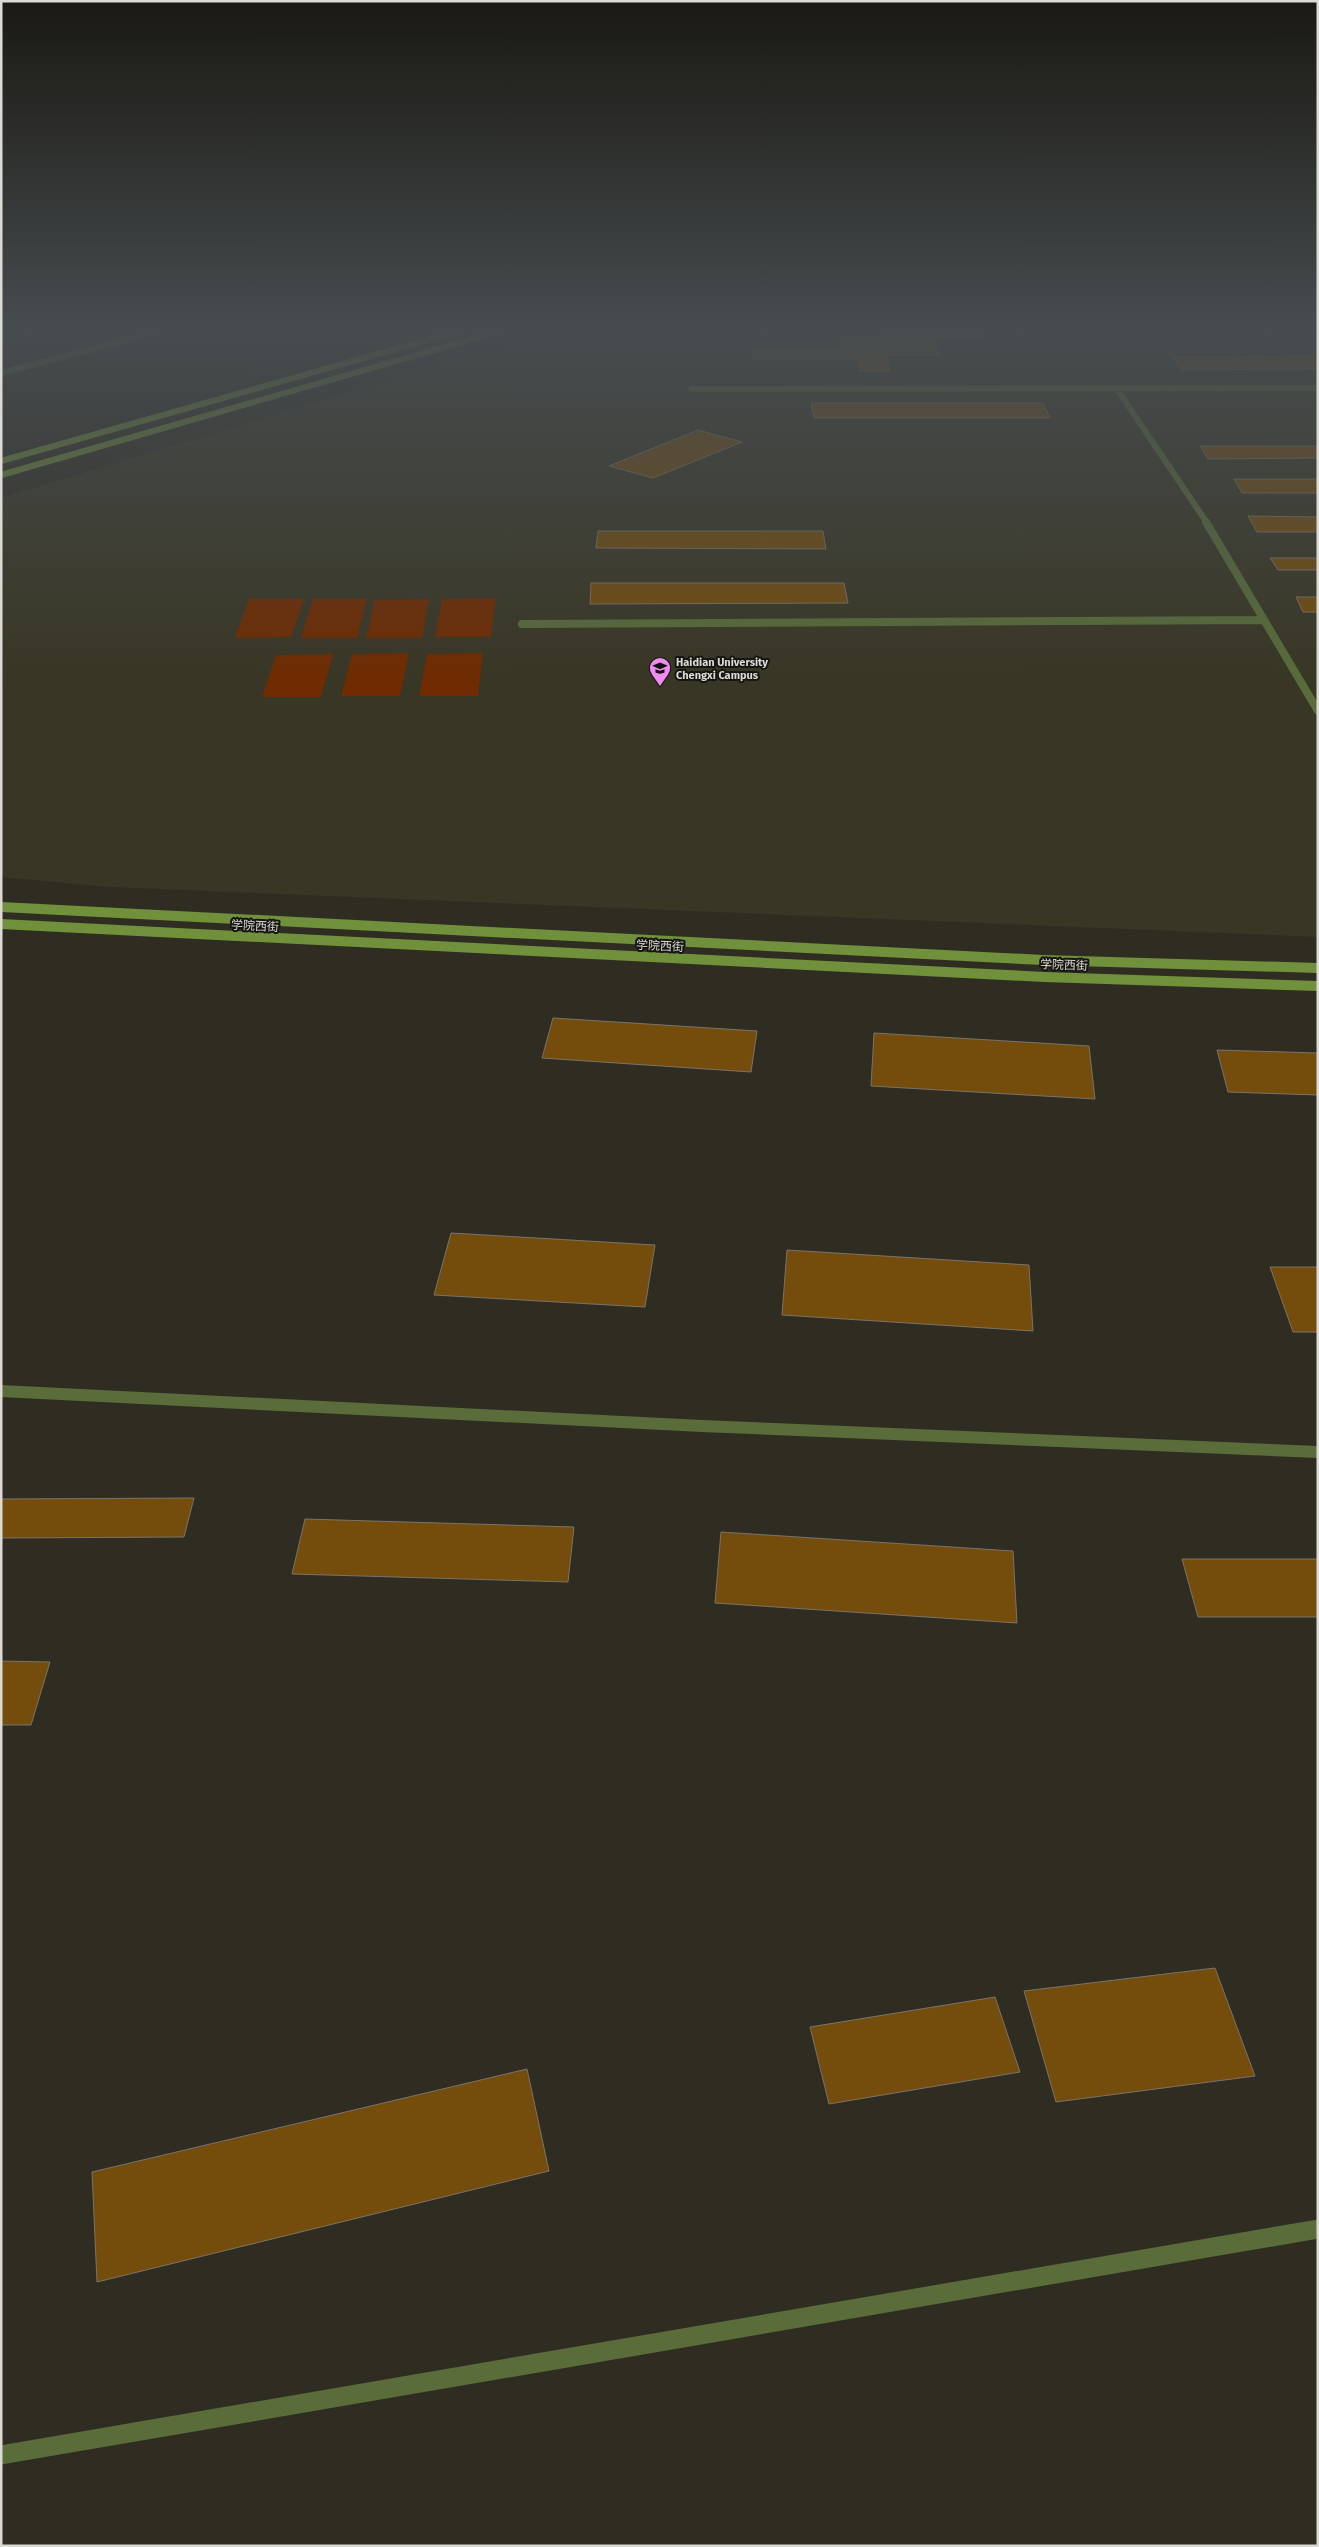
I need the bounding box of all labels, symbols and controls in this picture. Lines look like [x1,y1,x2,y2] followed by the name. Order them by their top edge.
[648,656,672,687] school or university icon: Haidian University Chengxi Campus
[676,656,768,682] place label: Haidian University Chengxi Campus
[231,918,279,934] street label: 学院西街
[636,938,684,954] street label: 学院西街
[1040,957,1088,973] street label: 学院西街

